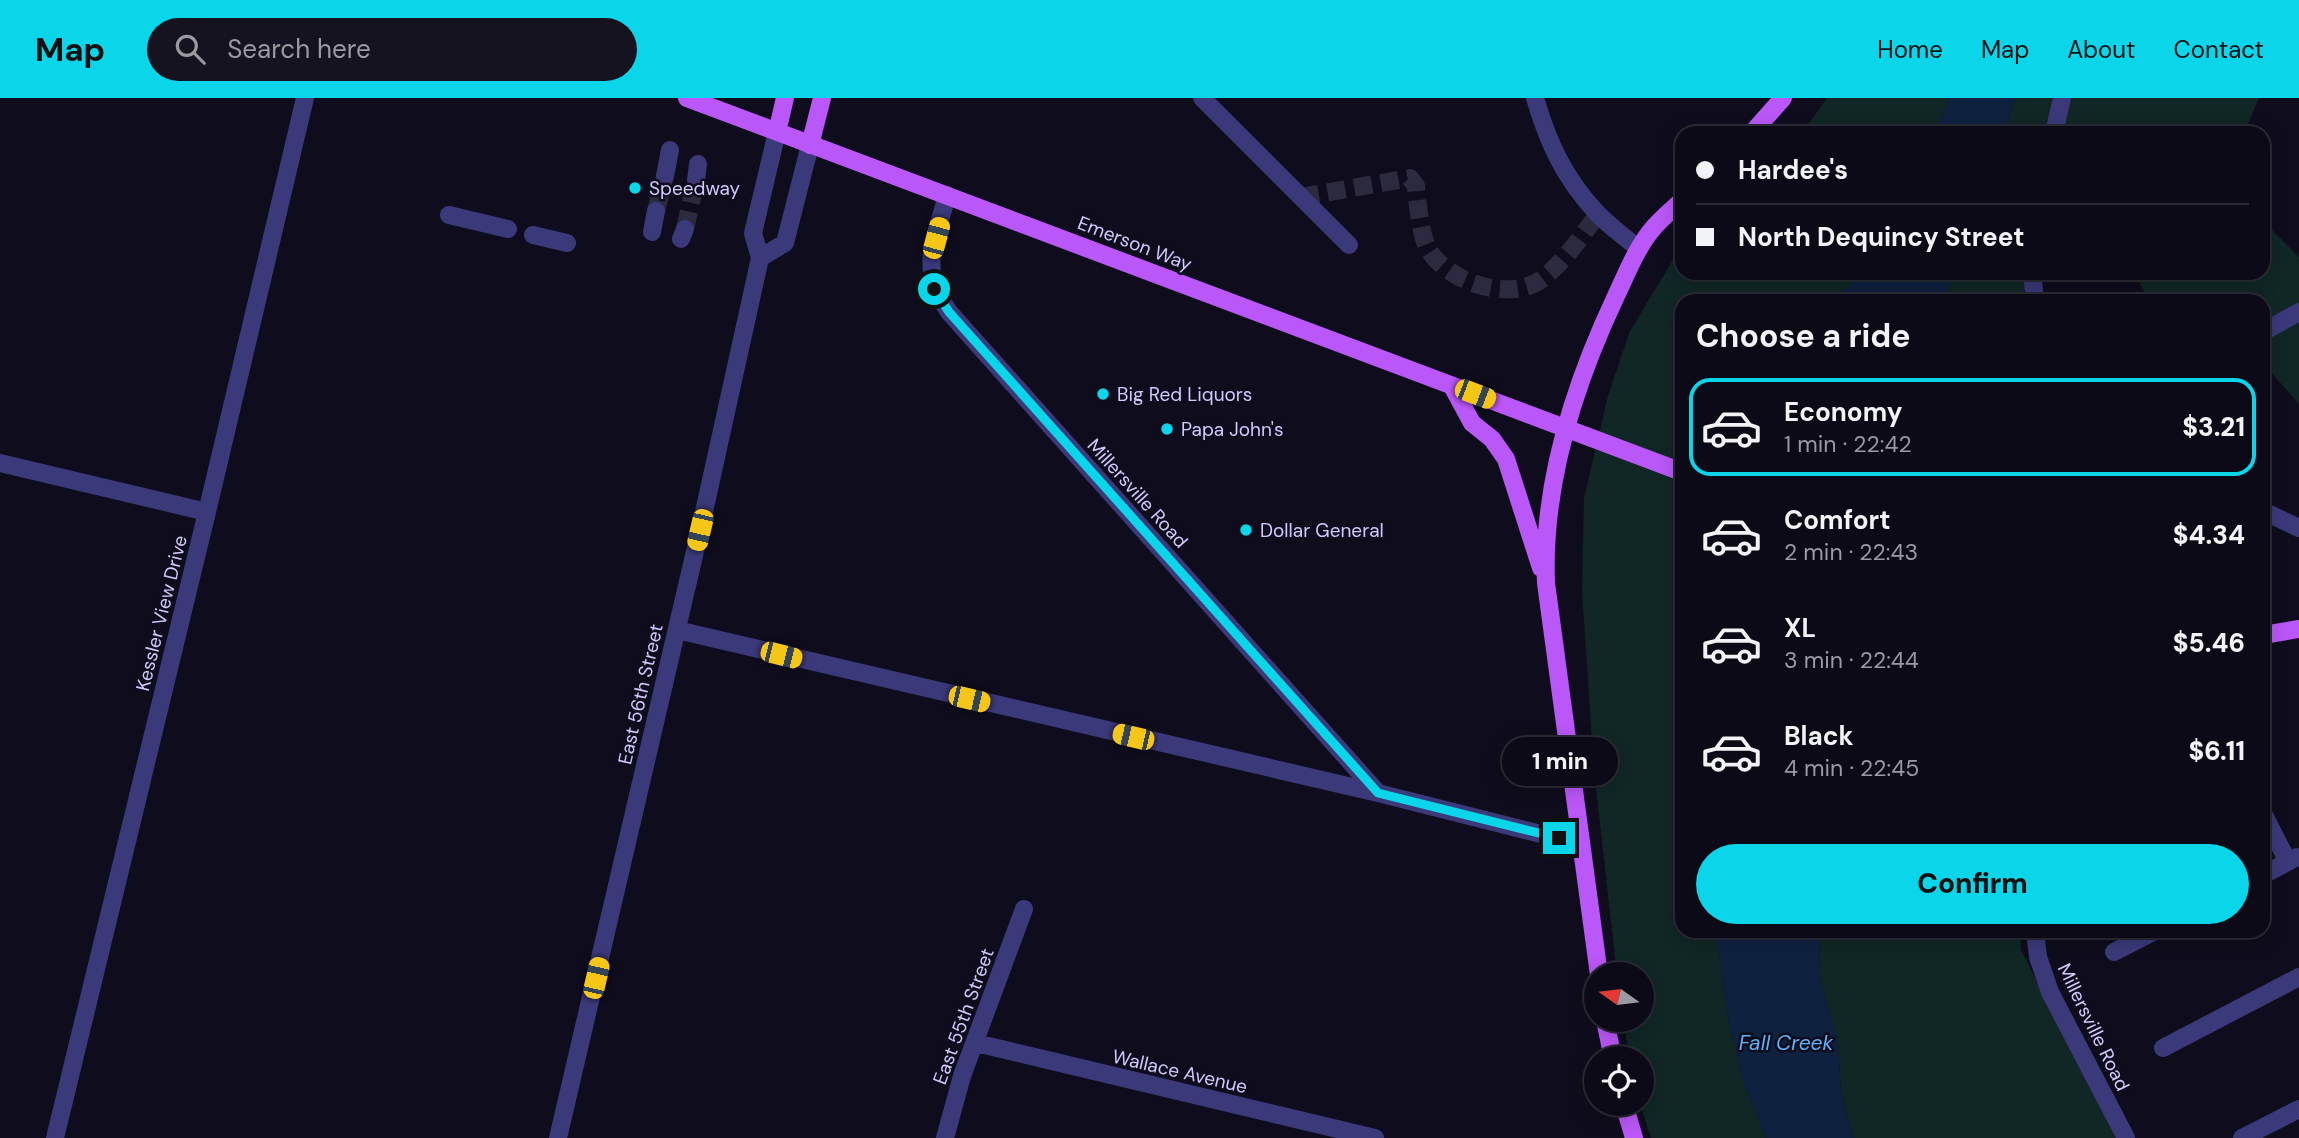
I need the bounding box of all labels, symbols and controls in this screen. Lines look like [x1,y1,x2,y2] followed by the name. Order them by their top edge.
[147,18,637,81] search box
[35,28,105,71] text: Map
[171,30,209,68] icon: search
[227,32,371,66] text: Search here
[1877,34,1943,65] text: Home
[1981,34,2029,65] text: Map
[2067,34,2136,65] text: About
[2174,34,2264,65] text: Contact
[1738,153,1848,187] text: Hardee's
[649,176,741,201] place label: Speedway
[627,180,643,196] marker: Speedway
[1074,210,1196,277] street label: Emerson Way
[921,215,952,261] car
[1738,220,2025,254] text: North Dequincy Street
[918,273,950,305] route start
[1696,315,1911,357] text: Choose a ride
[1452,377,1499,411] car
[1117,382,1252,407] place label: Big Red Liquors
[1095,386,1111,402] marker: Big Red Liquors
[1784,395,1902,429] text: Economy
[1700,396,1763,459] icon: car
[2182,410,2245,444] text: $3.21
[1181,417,1283,442] place label: Papa John's
[1159,421,1175,437] marker: Papa John's
[1784,429,1912,459] text: 1 min · 22:42
[1082,433,1193,553] street label: Millersville Road
[1784,503,1890,537] text: Comfort
[1700,504,1763,567] icon: car
[686,507,715,553] car
[1260,518,1384,543] place label: Dollar General
[2173,518,2245,552] text: $4.34
[1238,522,1254,538] marker: Dollar General
[130,533,193,694] street label: Kessler View Drive
[1784,537,1918,567] text: 2 min · 22:43
[1784,611,1816,645] text: XL
[1700,612,1763,675] icon: car
[612,621,669,767] street label: East 56th Street
[2173,626,2245,660] text: $5.46
[759,640,804,670] car
[1784,645,1919,675] text: 3 min · 22:44
[947,684,992,714] car
[1784,719,1854,753] text: Black
[1700,720,1763,783] icon: car
[1111,722,1156,752] car
[2189,734,2245,768] text: $6.11
[1501,736,1617,786] callout: 1 min
[1532,746,1588,776] text: 1 min
[1784,753,1919,783] text: 4 min · 22:45
[1543,822,1575,854] route end
[1696,844,2249,924] button: Confirm
[927,945,1000,1088] street label: East 55th Street
[582,955,611,1001] car
[2052,959,2135,1095] street label: Millersville Road
[1584,962,1654,1032] north arrow
[1584,962,1654,1116] map controls
[1739,1029,1834,1057] water label: Fall Creek
[1110,1044,1250,1099] street label: Wallace Avenue
[1584,1046,1654,1116] button: locate

